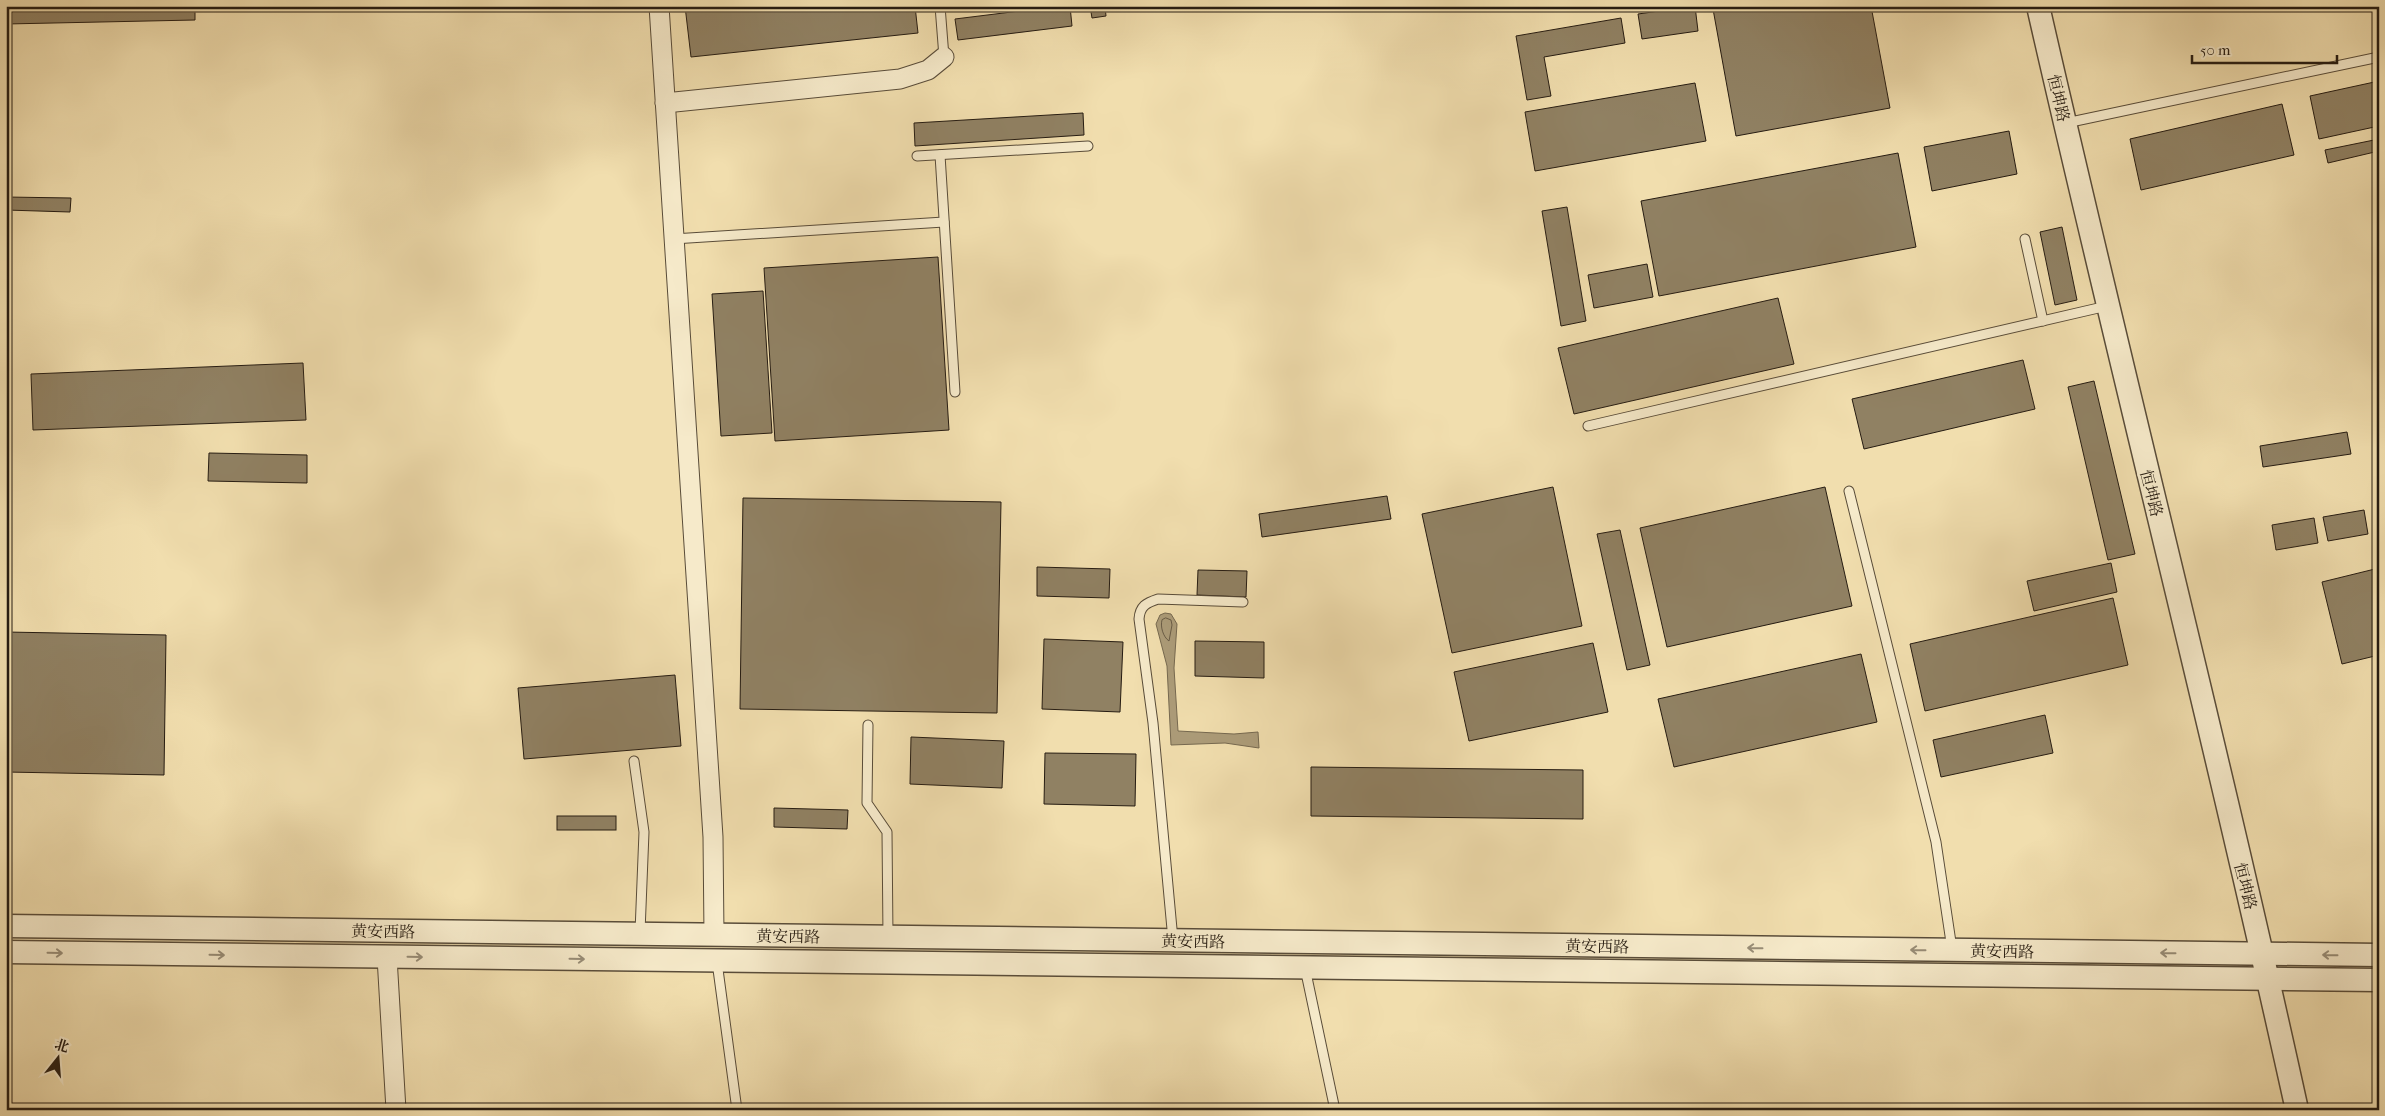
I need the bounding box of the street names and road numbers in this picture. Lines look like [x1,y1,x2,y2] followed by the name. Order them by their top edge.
[2044,73,2073,124] street label: 恒坤路
[2136,468,2167,519] street label: 恒坤路
[2230,861,2261,912] street label: 恒坤路
[351,921,415,942] street label: 黄安西路
[756,926,820,947] street label: 黄安西路
[1161,931,1225,952] street label: 黄安西路
[1565,936,1629,957] street label: 黄安西路
[1970,941,2034,962] street label: 黄安西路

